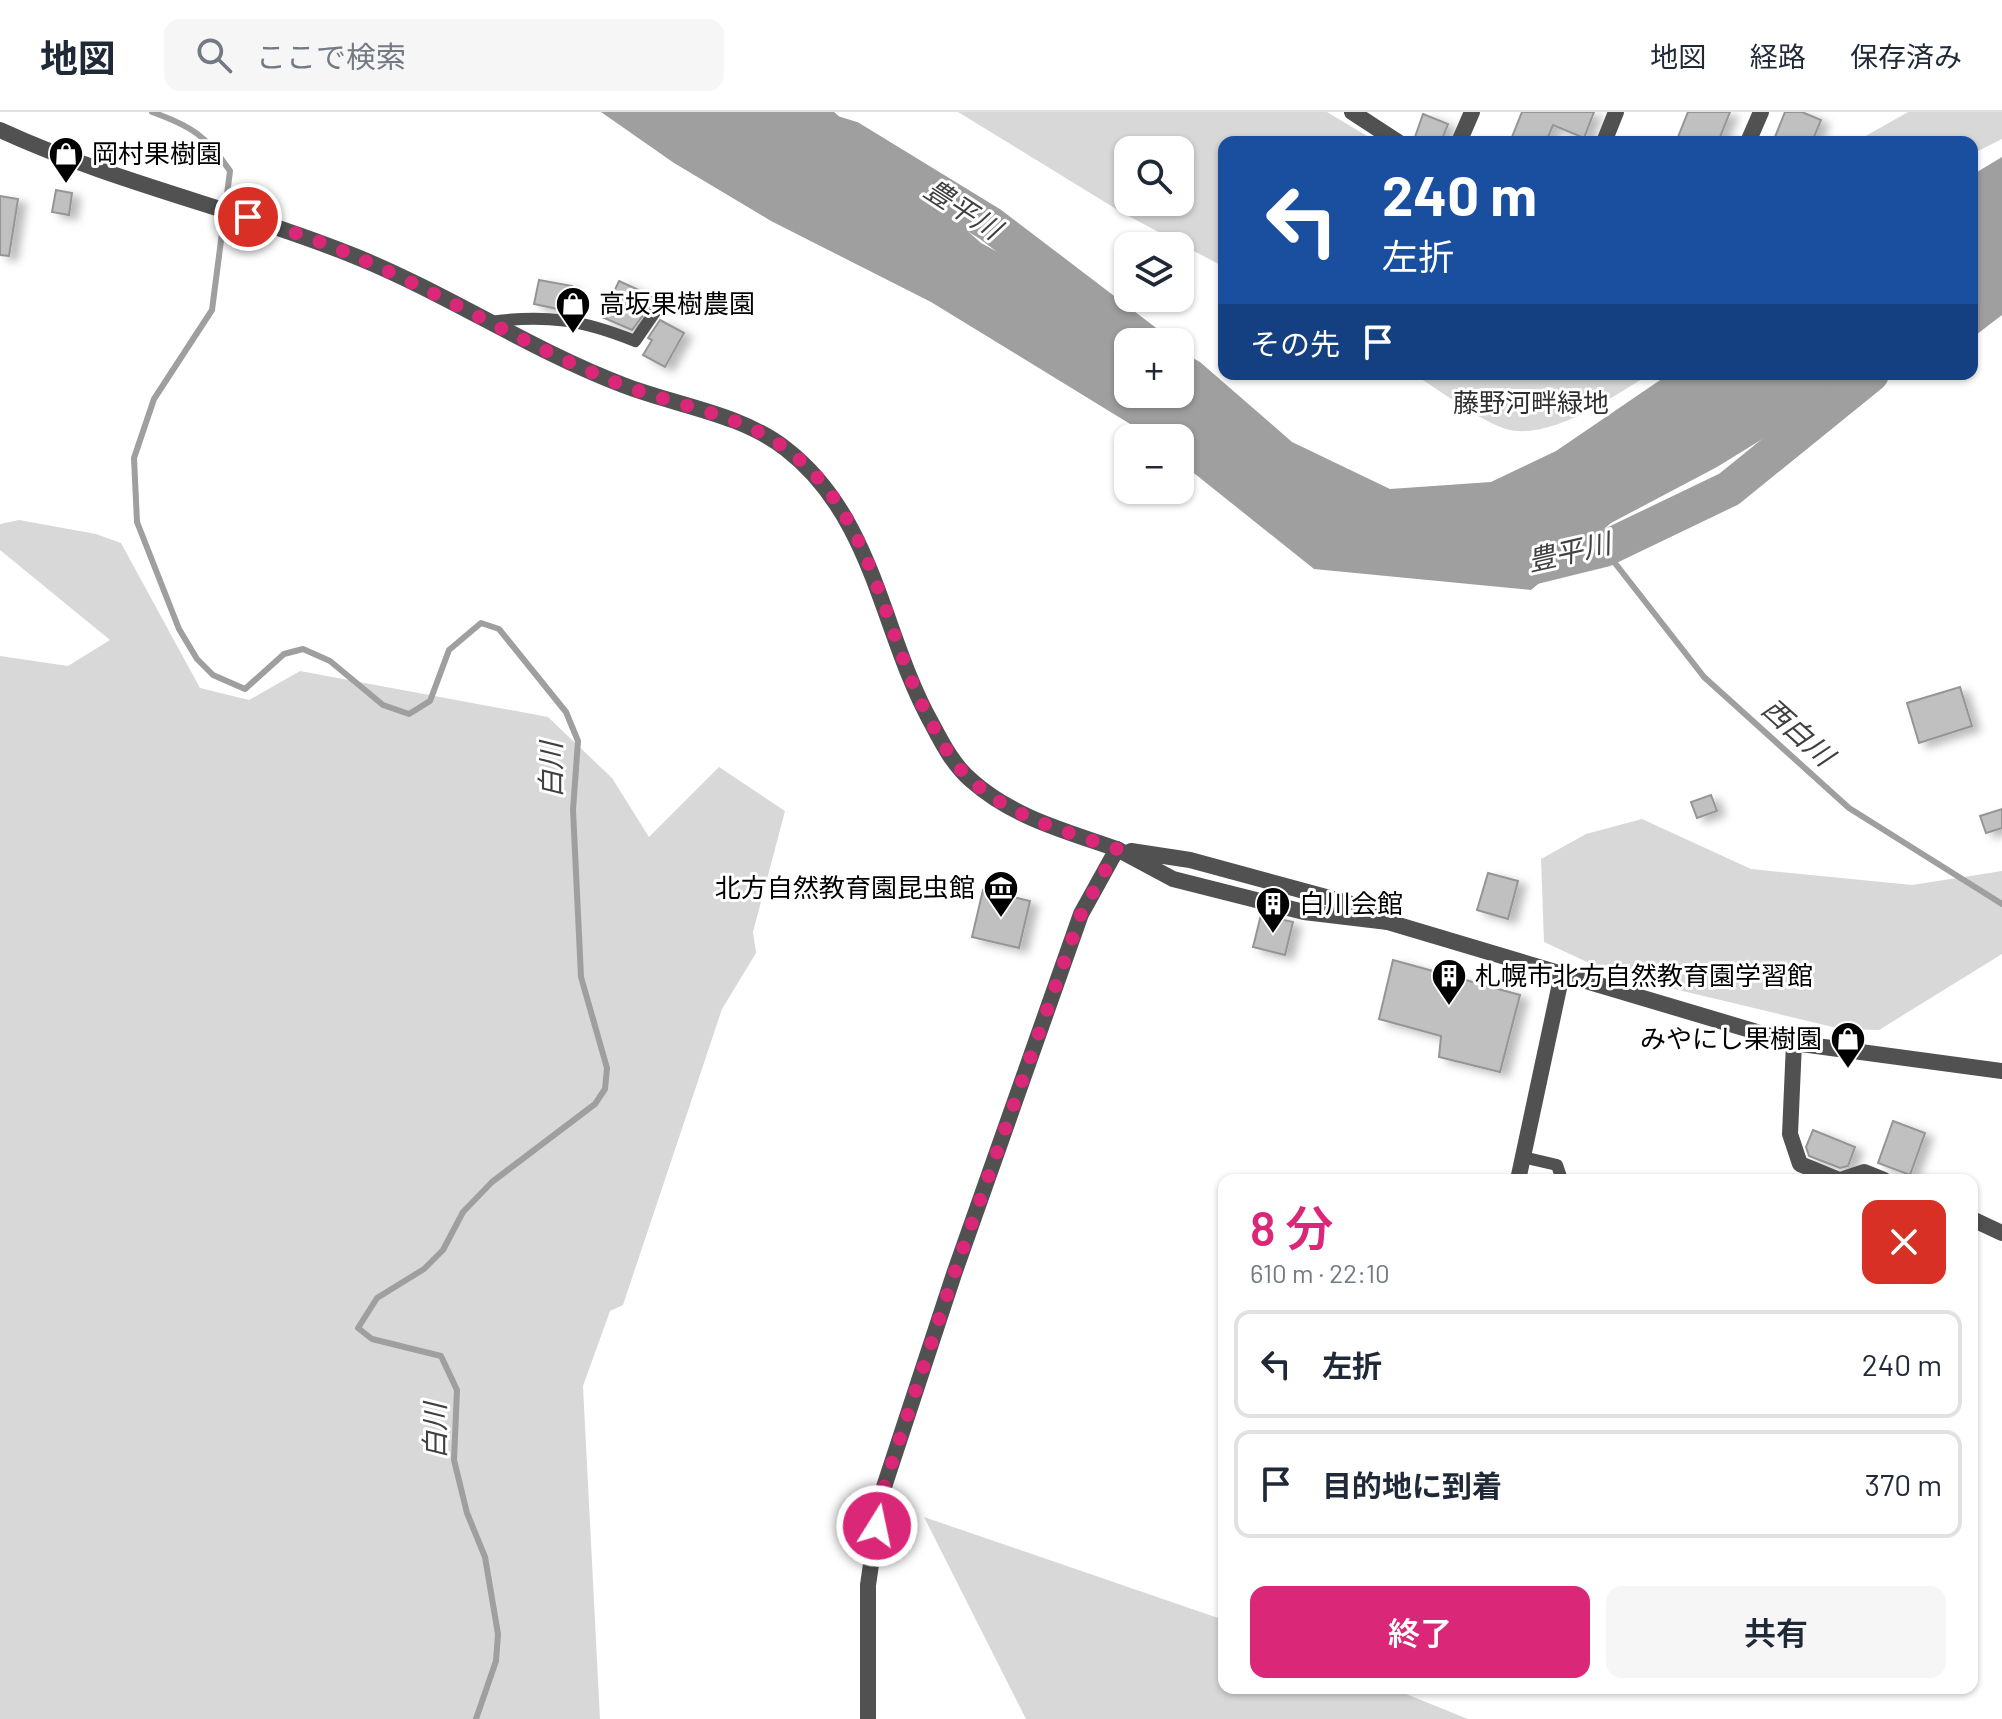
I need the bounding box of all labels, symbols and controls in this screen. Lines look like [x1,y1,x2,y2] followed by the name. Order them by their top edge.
[164,19,724,91] search box
[192,33,236,77] icon: search
[40,34,116,80] text: 地図
[256,38,406,74] text: ここで検索
[1650,39,1706,73] text: 地図
[1750,39,1806,73] text: 経路
[1850,39,1962,73] text: 保存済み
[47,135,85,185] shop icon: 岡村果樹園
[1114,136,1194,504] map controls
[1114,136,1194,216] button: search
[92,137,222,168] place label: 岡村果樹園
[1382,160,1537,227] text: 240 m
[1250,168,1354,272] icon: left
[919,171,1011,247] water label: 豊平川
[214,183,282,251] pin
[226,195,270,239] icon: arrive
[1114,232,1194,312] button: layers
[1382,234,1454,277] text: 左折
[554,285,592,335] shop icon: 高坂果樹農園
[599,287,755,318] place label: 高坂果樹農園
[1356,320,1400,364] icon: arrive
[1250,325,1340,361] text: その先
[1114,328,1194,408] button: +
[1453,386,1609,417] park label: 藤野河畔緑地
[1114,424,1194,504] button: −
[1524,524,1616,577] water label: 豊平川
[1756,691,1843,774] water label: 西白川
[533,739,567,798] water label: 白川
[982,869,1020,919] museum icon: 北方自然教育園昆虫館
[715,871,975,902] place label: 北方自然教育園昆虫館
[1254,885,1292,935] building icon: 白川会館
[1299,887,1403,918] place label: 白川会館
[1430,957,1468,1007] building icon: 札幌市北方自然教育園学習館
[1475,959,1813,990] place label: 札幌市北方自然教育園学習館
[1829,1020,1867,1070] shop icon: みやにし果樹園
[1640,1022,1822,1053] place label: みやにし果樹園
[1250,1198,1333,1256] text: 8 分
[1862,1200,1946,1284] button: close
[1250,1257,1390,1288] text: 610 m · 22:10
[1254,1342,1298,1386] icon: left
[1862,1346,1942,1382] text: 240 m
[1322,1347,1382,1383] text: 左折
[417,1400,451,1459] water label: 白川
[1254,1462,1298,1506] icon: arrive
[1865,1466,1942,1502] text: 370 m
[1322,1467,1502,1503] text: 目的地に到着
[835,1484,919,1568] position arrow
[1250,1586,1590,1678] button: 終了
[1606,1586,1946,1678] button: 共有

